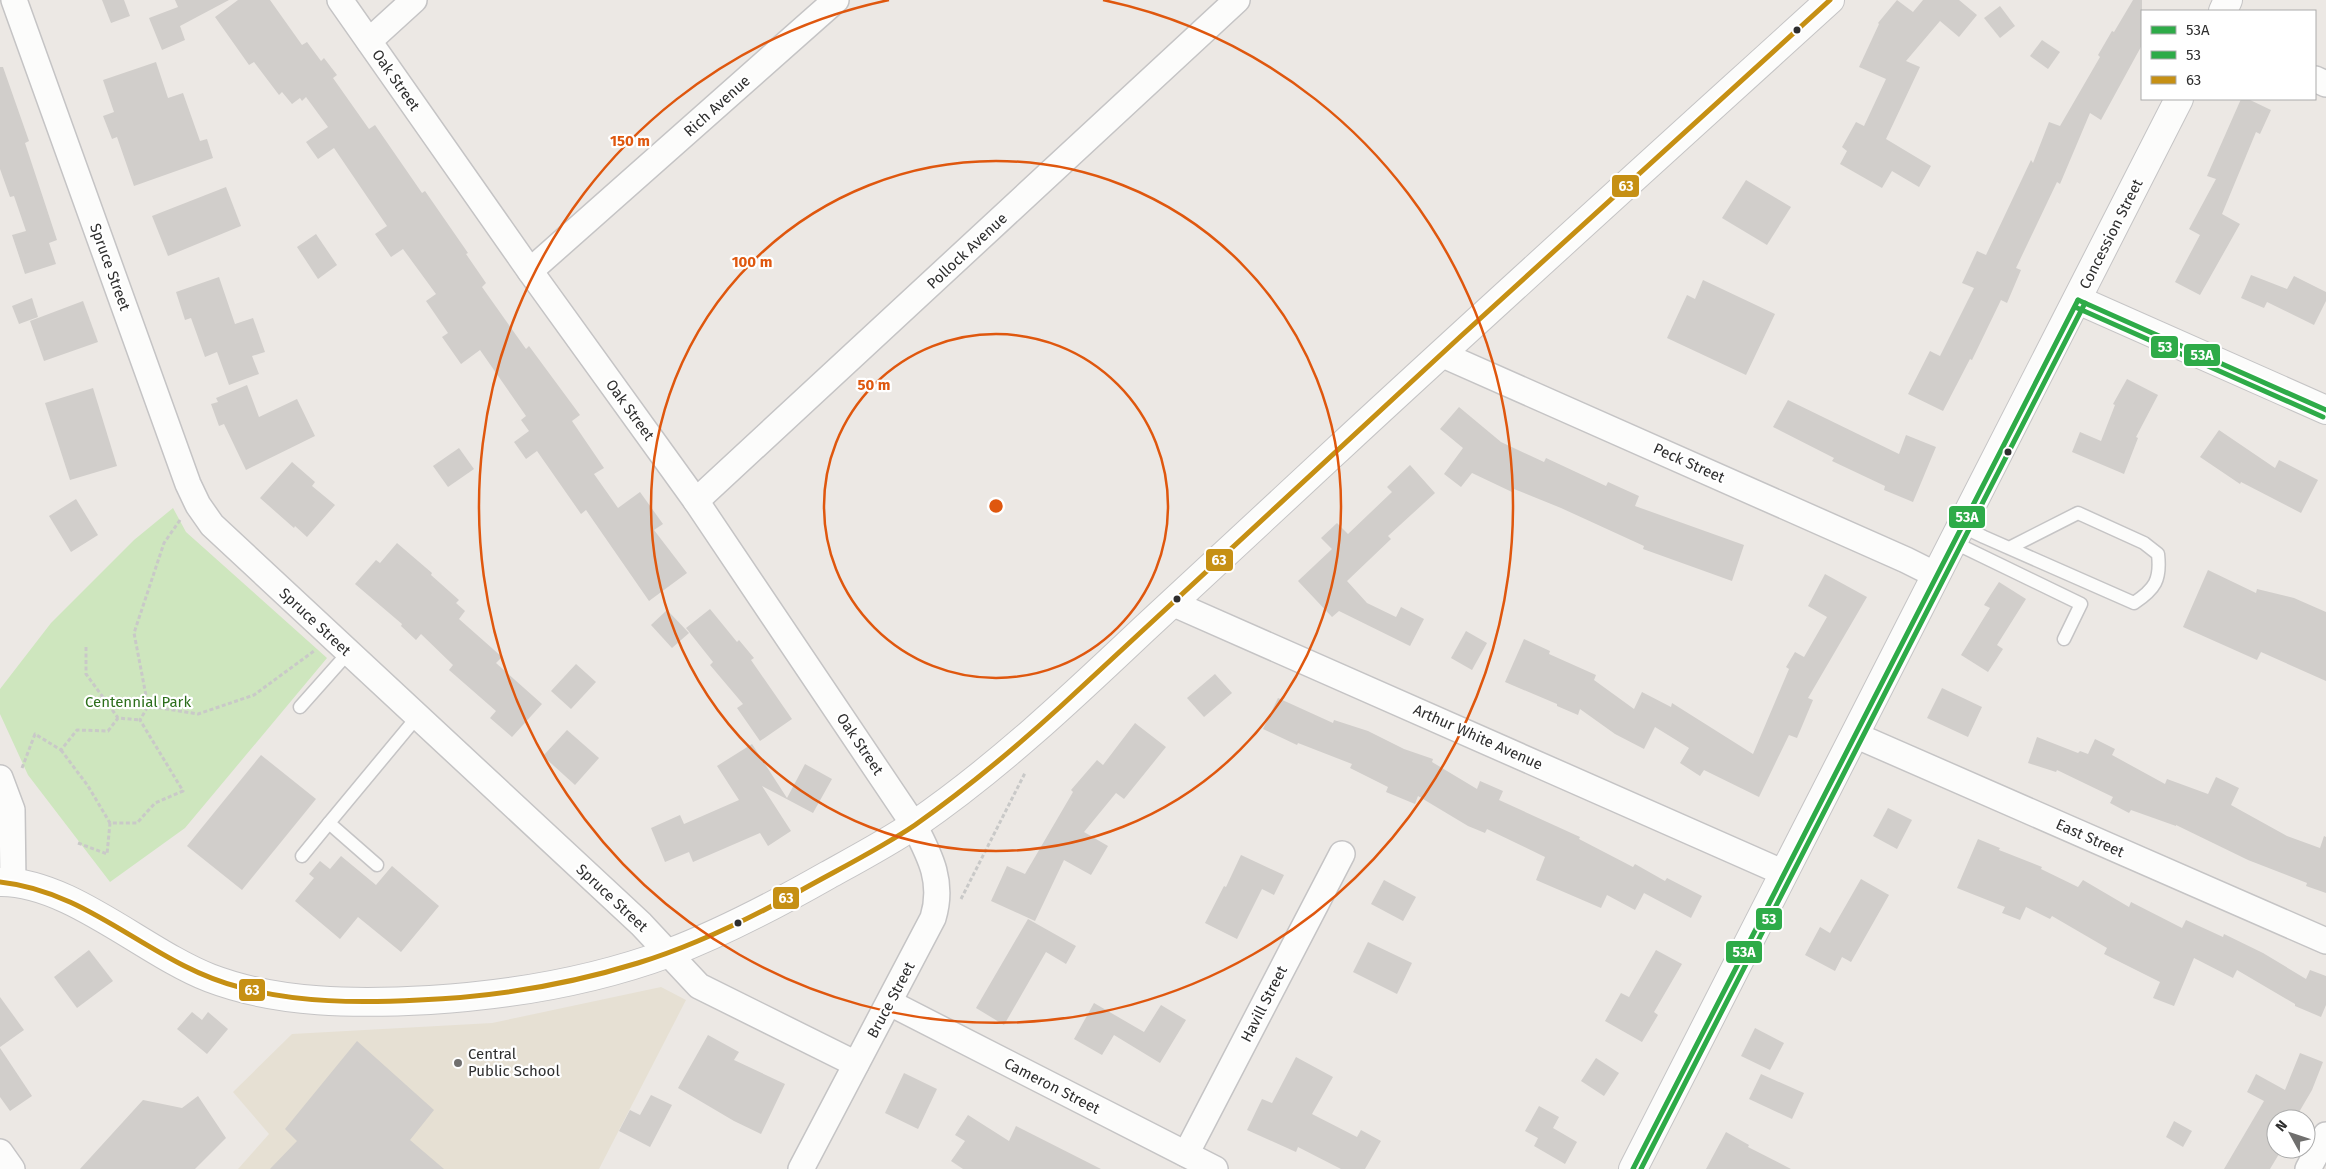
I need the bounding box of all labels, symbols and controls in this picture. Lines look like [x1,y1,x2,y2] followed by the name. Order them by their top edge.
[2141,10,2316,100] legend
[2186,21,2210,39] text: 53A
[1792,25,1802,35] unlabelled marker
[368,46,424,115] street label: Oak Street
[2186,46,2201,64] text: 53
[2186,71,2201,89] text: 63
[680,72,754,140] street label: Rich Avenue
[610,132,650,150] text: 150 m
[1611,174,1640,198] line badge: 63
[2076,175,2147,292] street label: Concession Street
[1618,178,1634,195] text: 63
[923,209,1011,293] street label: Pollock Avenue
[86,221,134,314] street label: Spruce Street
[732,253,772,271] text: 100 m
[2150,335,2179,359] line badge: 53
[2158,339,2172,356] text: 53
[2183,343,2221,367] line badge: 53A
[2191,347,2214,364] text: 53A
[602,376,658,444] street label: Oak Street
[857,376,891,394] text: 50 m
[1651,439,1728,487] street label: Peck Street
[2003,447,2013,457] unlabelled marker
[987,497,1005,515] centre of rings
[1948,505,1986,529] line badge: 53A
[1956,509,1979,526] text: 53A
[1205,548,1234,572] line badge: 63
[1211,552,1227,569] text: 63
[275,584,355,660] street label: Spruce Street
[1172,594,1182,604] unlabelled marker
[85,693,191,711] park label: Centennial Park
[1411,700,1545,774] street label: Arthur White Avenue
[833,710,888,779] street label: Oak Street
[2053,815,2128,861] street label: East Street
[572,860,652,936] street label: Spruce Street
[772,886,800,910] line badge: 63
[778,890,794,907] text: 63
[1755,907,1783,931] line badge: 53
[1762,911,1776,928] text: 53
[733,918,743,928] unlabelled marker
[1725,940,1763,964] line badge: 53A
[1733,944,1756,961] text: 53A
[863,958,919,1041] street label: Bruce Street
[1237,962,1291,1045] street label: Havill Street
[238,978,266,1002] line badge: 63
[244,982,260,999] text: 63
[468,1045,560,1080] place label: Central Public School
[1001,1054,1103,1118] street label: Cameron Street
[452,1057,464,1069] marker: Central Public School
[2266,1109,2316,1159] north arrow
[2272,1117,2291,1135] text: N

